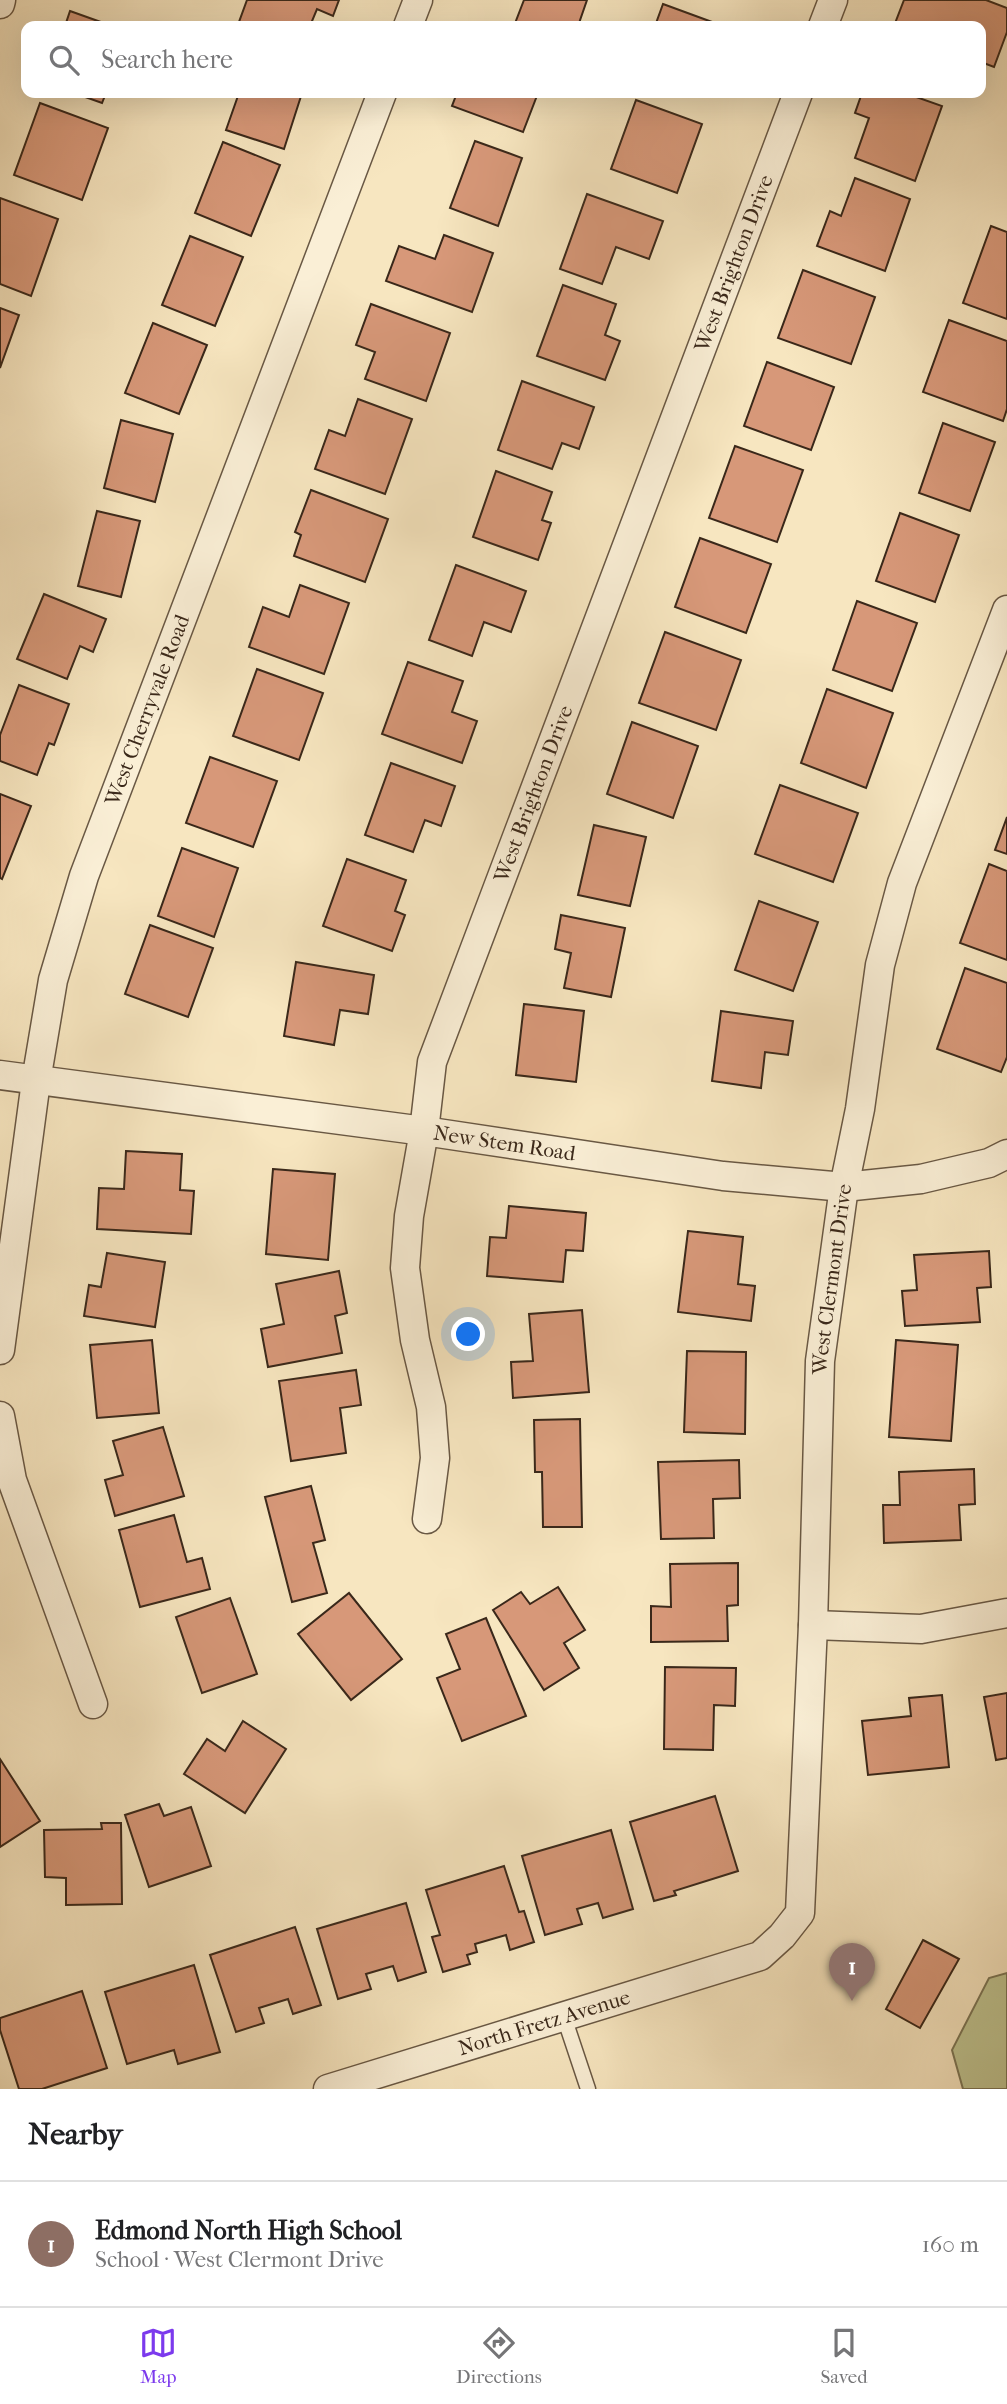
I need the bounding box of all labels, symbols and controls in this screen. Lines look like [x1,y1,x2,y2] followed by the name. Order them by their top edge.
[21,21,986,98] search box
[45,41,83,79] icon: search
[101,44,233,75] text: Search here
[689,172,778,356] street label: West Brighton Drive
[100,611,195,810] street label: West Cherryvale Road
[489,702,578,886] street label: West Brighton Drive
[432,1121,578,1166] street label: New Stem Road
[808,1182,856,1376] street label: West Clermont Drive
[451,1317,485,1351] your location
[829,1943,875,2001] pin: 1
[455,1985,633,2060] street label: North Fretz Avenue
[28,2117,123,2152] text: Nearby
[95,2215,402,2246] text: Edmond North High School
[47,2231,55,2258] text: 1
[922,2231,979,2258] text: 160 m
[95,2246,384,2273] text: School · West Clermont Drive
[139,2324,177,2388] tab: Map
[456,2324,542,2388] tab: Directions
[820,2324,868,2388] tab: Saved

